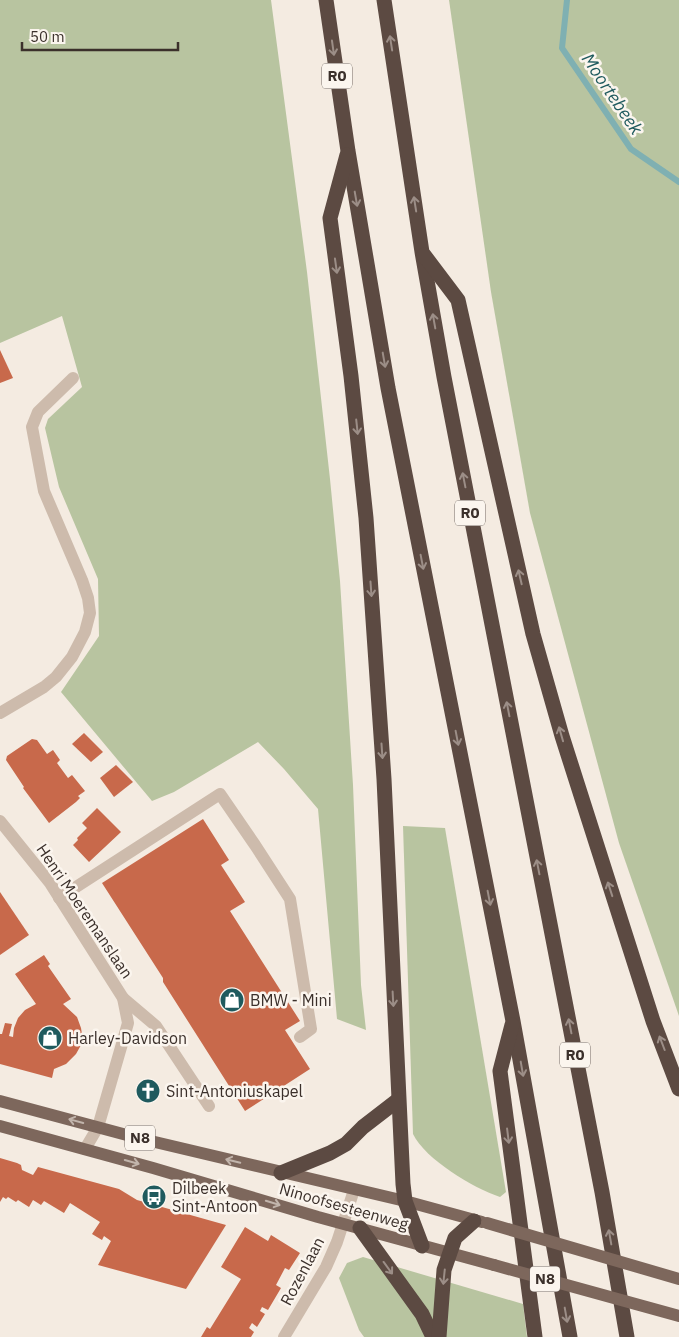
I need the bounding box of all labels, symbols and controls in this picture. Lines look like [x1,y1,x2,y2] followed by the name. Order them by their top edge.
[22,20,179,52] scale bar
[30,27,65,46] text: 50 m
[385,36,395,52] one-way arrow
[328,40,338,56] one-way arrow
[577,49,648,139] water label: Moortebeek
[322,64,352,88] road number: R0
[352,191,362,207] one-way arrow
[410,196,420,212] one-way arrow
[332,258,342,274] one-way arrow
[429,313,439,329] one-way arrow
[379,351,389,367] one-way arrow
[352,419,361,435] one-way arrow
[458,473,468,489] one-way arrow
[455,500,485,526] road number: R0
[418,553,428,569] one-way arrow
[515,569,524,585] one-way arrow
[367,581,376,597] one-way arrow
[502,701,512,717] one-way arrow
[556,726,566,742] one-way arrow
[453,730,462,746] one-way arrow
[378,743,387,759] one-way arrow
[33,840,137,982] street label: Henri Moeremanslaan
[533,859,543,875] one-way arrow
[605,882,614,897] one-way arrow
[484,889,494,905] one-way arrow
[219,987,245,1013] shop icon: BMW - Mini
[250,990,332,1010] place label: BMW - Mini
[389,991,398,1007] one-way arrow
[564,1018,574,1034] one-way arrow
[37,1025,63,1051] shop icon: Harley-Davidson
[68,1028,187,1048] place label: Harley-Davidson
[657,1036,666,1051] one-way arrow
[560,1042,590,1068] road number: R0
[517,1061,527,1077] one-way arrow
[135,1078,161,1104] church icon: Sint-Antoniuskapel
[166,1081,303,1101] place label: Sint-Antoniuskapel
[68,1116,84,1126] one-way arrow
[125,1126,155,1150] road number: N8
[504,1128,514,1144] one-way arrow
[226,1156,242,1165] one-way arrow
[123,1157,139,1167] one-way arrow
[172,1178,258,1216] place label: Dilbeek Sint-Antoon
[277,1178,411,1234] street label: Ninoofsesteenweg
[141,1184,167,1210] bus stop icon: Dilbeek Sint-Antoon
[265,1199,281,1209] one-way arrow
[605,1230,615,1246] one-way arrow
[276,1233,328,1309] street label: Rozenlaan
[383,1261,393,1275] one-way arrow
[530,1266,560,1292] road number: N8
[439,1269,449,1285] one-way arrow
[561,1307,571,1323] one-way arrow

